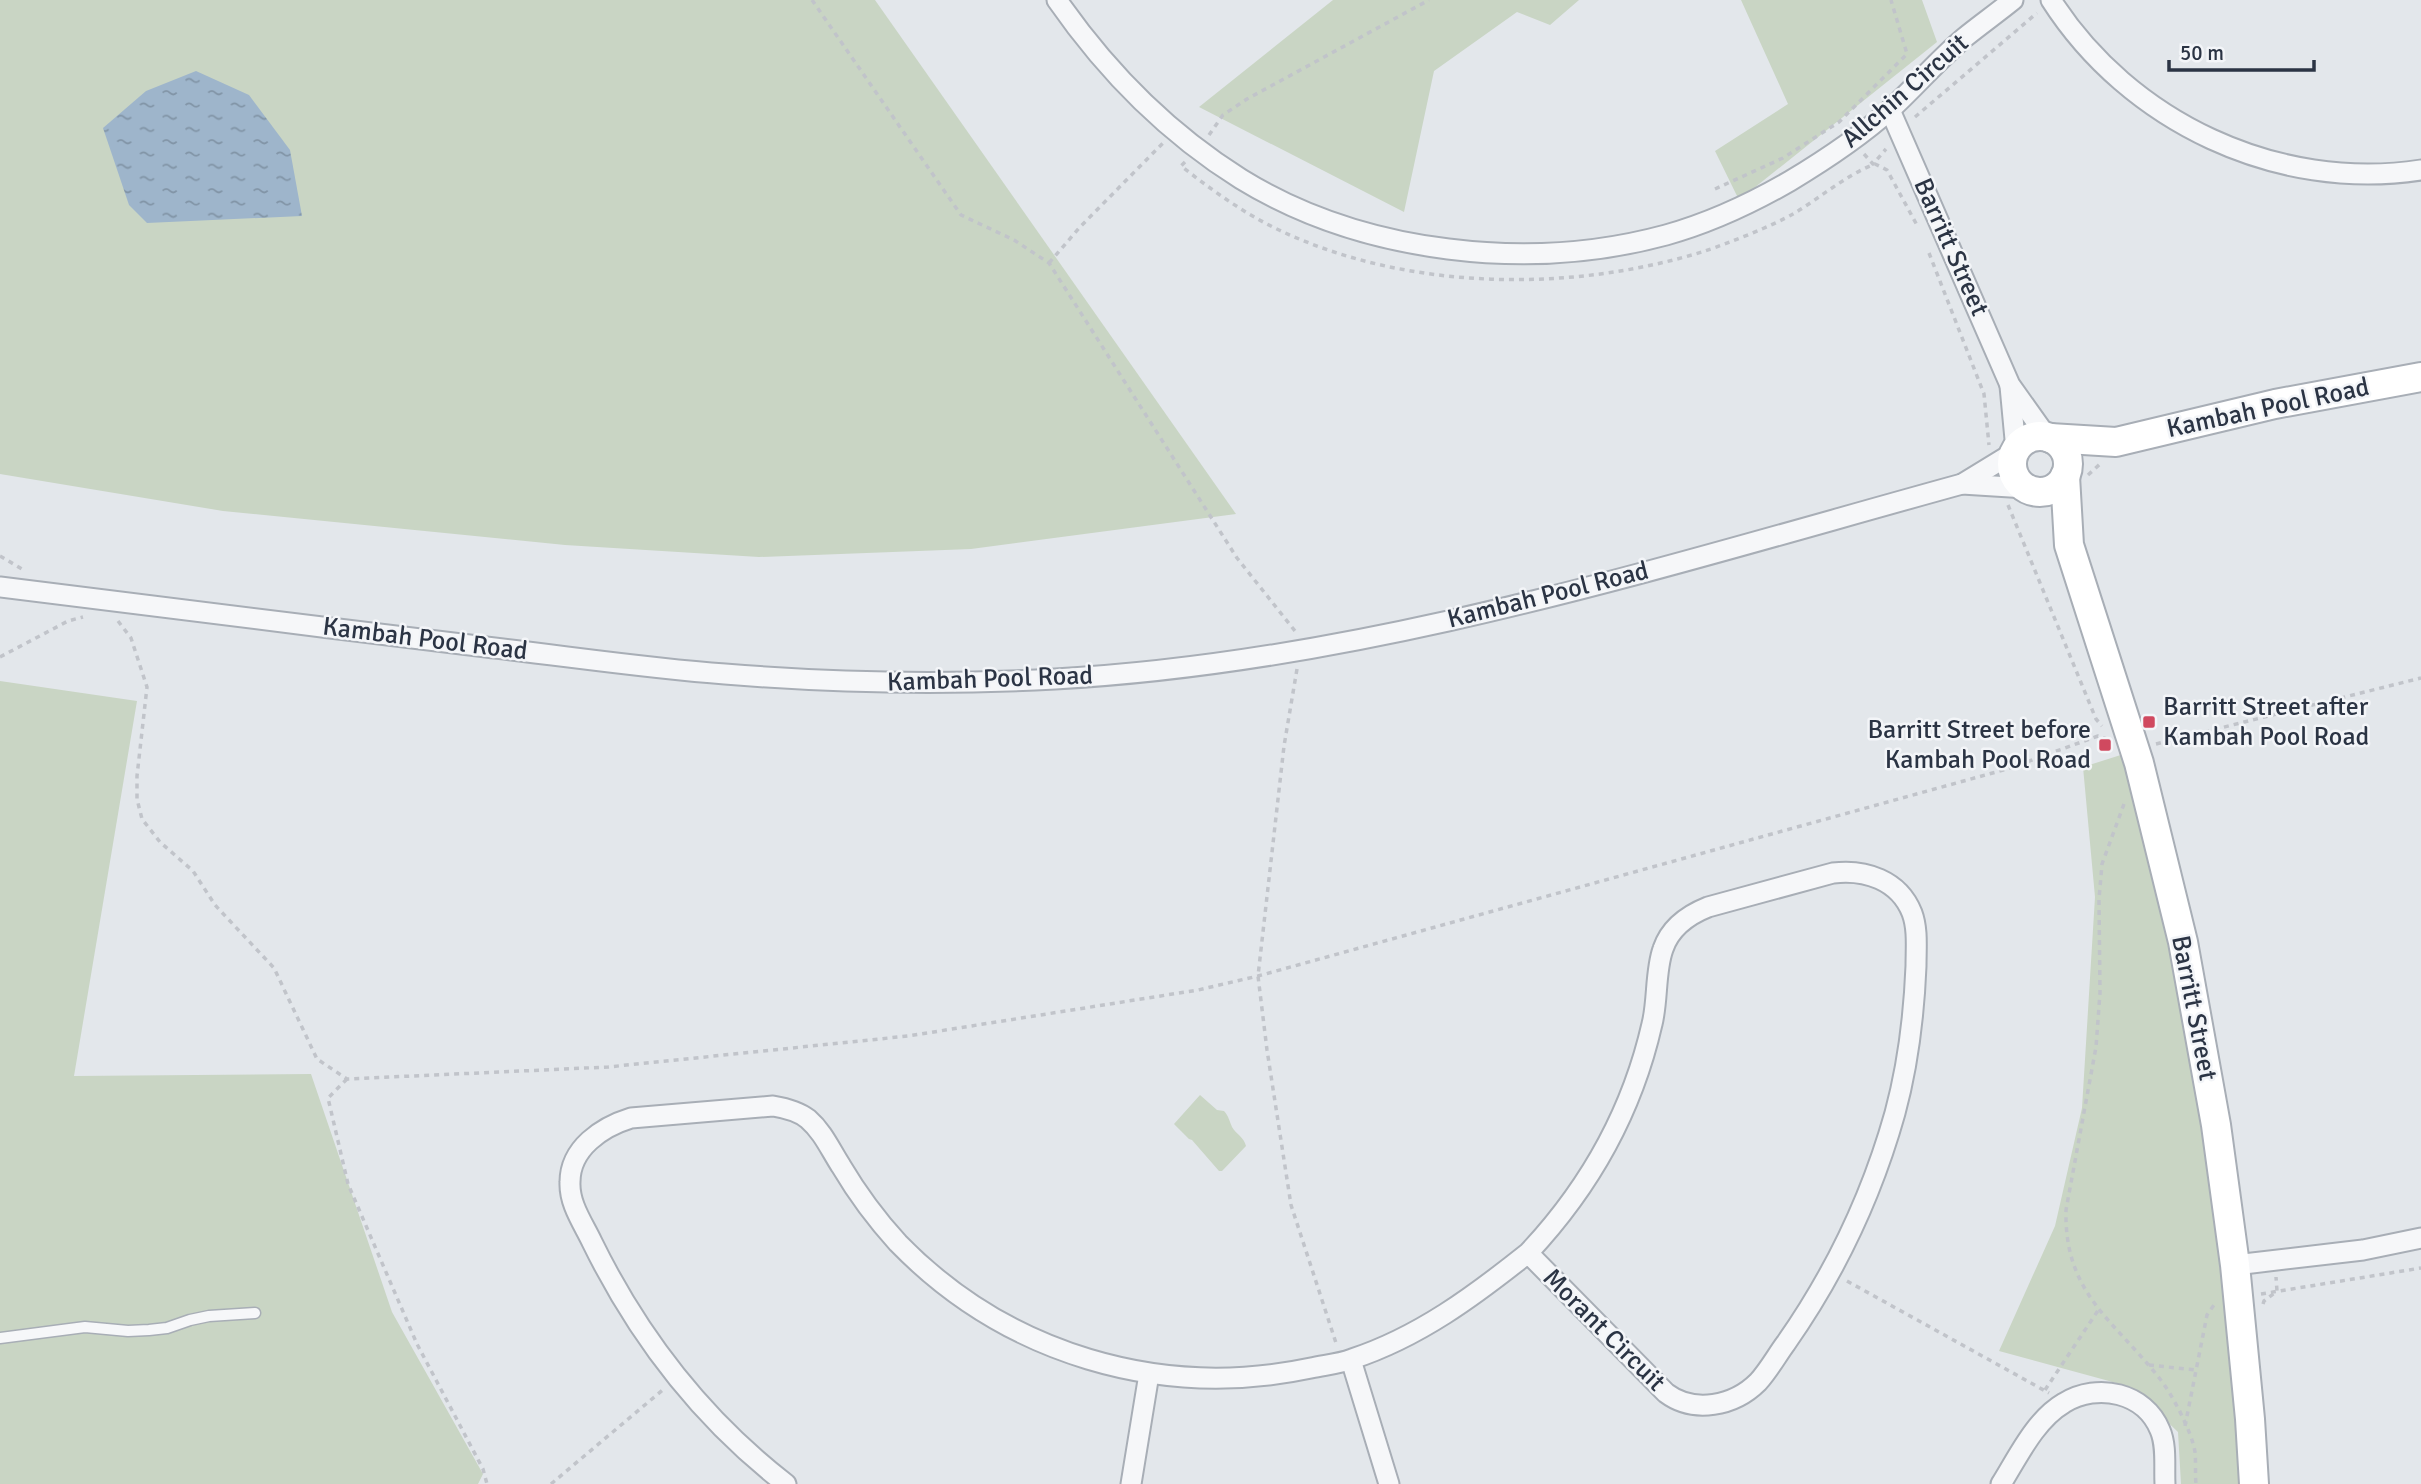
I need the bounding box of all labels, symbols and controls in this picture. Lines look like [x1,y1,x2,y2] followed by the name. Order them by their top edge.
[1835,27,1975,155] street label: Allchin Circuit
[2169,28,2314,72] scale bar
[2180,40,2224,66] text: 50 m
[1906,173,1996,321] street label: Barritt Street
[2164,371,2372,445] street label: Kambah Pool Road
[1444,555,1652,635] street label: Kambah Pool Road
[321,611,529,667] street label: Kambah Pool Road
[886,659,1094,699] street label: Kambah Pool Road
[2163,691,2369,753] place label: Barritt Street after Kambah Pool Road
[1867,714,2091,776] place label: Barritt Street before Kambah Pool Road
[2141,714,2157,730] marker: Barritt Street after Kambah Pool Road
[2097,737,2113,753] marker: Barritt Street before Kambah Pool Road
[2164,933,2224,1083] street label: Barritt Street
[1536,1262,1672,1398] street label: Morant Circuit

